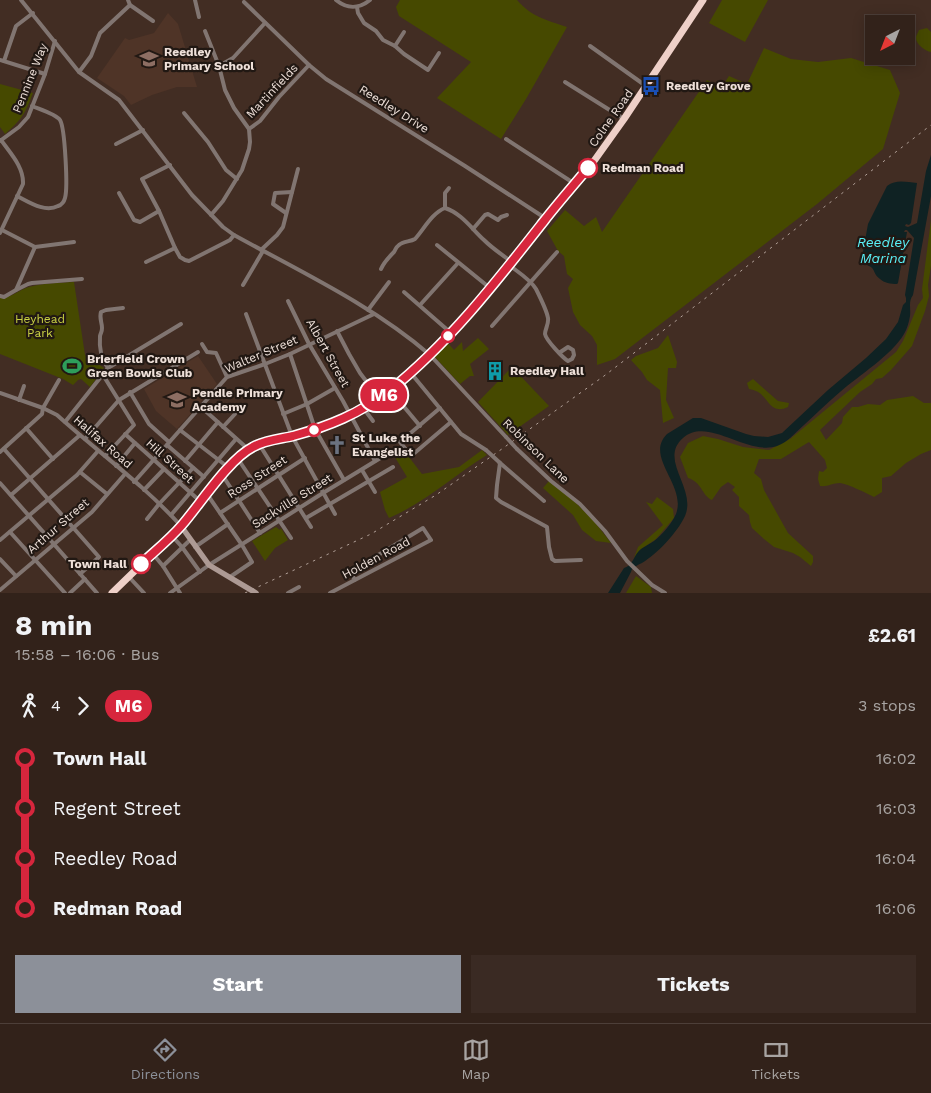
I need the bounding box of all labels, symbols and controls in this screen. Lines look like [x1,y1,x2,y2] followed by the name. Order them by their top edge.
[865,15,915,65] north arrow
[865,15,915,65] map controls
[10,40,51,115] street label: Pennine Way
[164,45,254,73] place label: Reedley Primary School
[138,48,160,70] school or university icon: Reedley Primary School
[243,61,301,121] street label: Martinfields
[640,75,662,97] bus stop icon: Reedley Grove
[666,79,751,93] place label: Reedley Grove
[357,82,431,136] street label: Reedley Drive
[586,87,636,149] street label: Colne Road
[578,158,598,178] marker: Redman Road
[602,161,684,175] place label: Redman Road
[857,234,910,266] water label: Reedley Marina
[15,312,65,340] park label: Heyhead Park
[303,316,353,390] street label: Albert Street
[441,329,455,343] unlabelled marker
[222,332,300,376] street label: Walter Street
[87,352,193,380] place label: Brierfield Crown Green Bowls Club
[61,355,83,377] sports icon: Brierfield Crown Green Bowls Club
[484,360,506,382] building icon: Reedley Hall
[510,364,584,378] place label: Reedley Hall
[362,379,406,411] line badge: M6
[370,384,398,405] text: M6
[192,386,283,414] place label: Pendle Primary Academy
[166,389,188,411] school or university icon: Pendle Primary Academy
[71,413,135,471] street label: Halifax Road
[500,416,572,486] street label: Robinson Lane
[307,423,321,437] unlabelled marker
[352,431,420,459] place label: St Luke the Evangelist
[326,434,348,456] church icon: St Luke the Evangelist
[143,436,197,486] street label: Hill Street
[225,453,289,501] street label: Ross Street
[249,471,335,531] street label: Sackville Street
[24,495,92,557] street label: Arthur Street
[340,534,412,582] street label: Holden Road
[131,554,151,574] marker: Town Hall
[68,557,127,571] place label: Town Hall
[15,609,92,642] text: 8 min
[868,624,916,647] text: £2.61
[15,645,159,664] text: 15:58 – 16:06 · Bus
[15,692,43,720] icon: walk
[69,692,97,720] icon: forward
[115,695,142,716] text: M6
[51,696,61,715] text: 4
[858,696,916,715] text: 3 stops
[53,747,147,770] text: Town Hall
[876,749,916,768] text: 16:02
[53,797,181,820] text: Regent Street
[876,799,916,818] text: 16:03
[53,847,178,870] text: Reedley Road
[876,849,916,868] text: 16:04
[53,897,182,920] text: Redman Road
[876,899,916,918] text: 16:06
[15,955,461,1013] button: Start
[471,955,916,1013] button: Tickets
[131,1036,200,1082] tab: Directions
[462,1036,490,1082] tab: Map
[752,1036,800,1082] tab: Tickets

